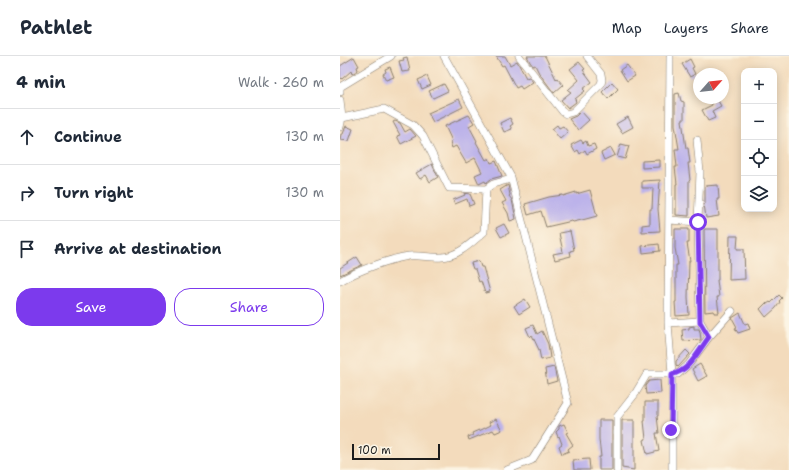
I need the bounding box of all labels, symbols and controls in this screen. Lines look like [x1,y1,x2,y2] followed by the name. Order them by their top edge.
[20,15,92,40] text: Pathlet
[612,19,642,37] text: Map
[664,19,708,37] text: Layers
[730,19,769,37] text: Share
[693,68,729,104] north arrow
[741,68,777,212] map controls
[741,68,777,104] button: +
[16,71,66,93] text: 4 min
[238,74,324,91] text: Walk · 260 m
[741,104,777,140] button: −
[16,126,38,148] icon: ahead
[54,127,122,147] text: Continue
[286,128,324,145] text: 130 m
[741,140,777,176] button: locate
[741,176,777,212] button: layers
[16,182,38,204] icon: right
[54,183,134,203] text: Turn right
[286,184,324,201] text: 130 m
[689,213,707,231] route start
[16,238,38,260] icon: arrive
[54,239,222,259] text: Arrive at destination
[16,288,166,326] button: Save
[174,288,324,326] button: Share
[662,421,680,439] route end
[352,442,440,461] scale bar
[358,443,391,458] text: 100 m

